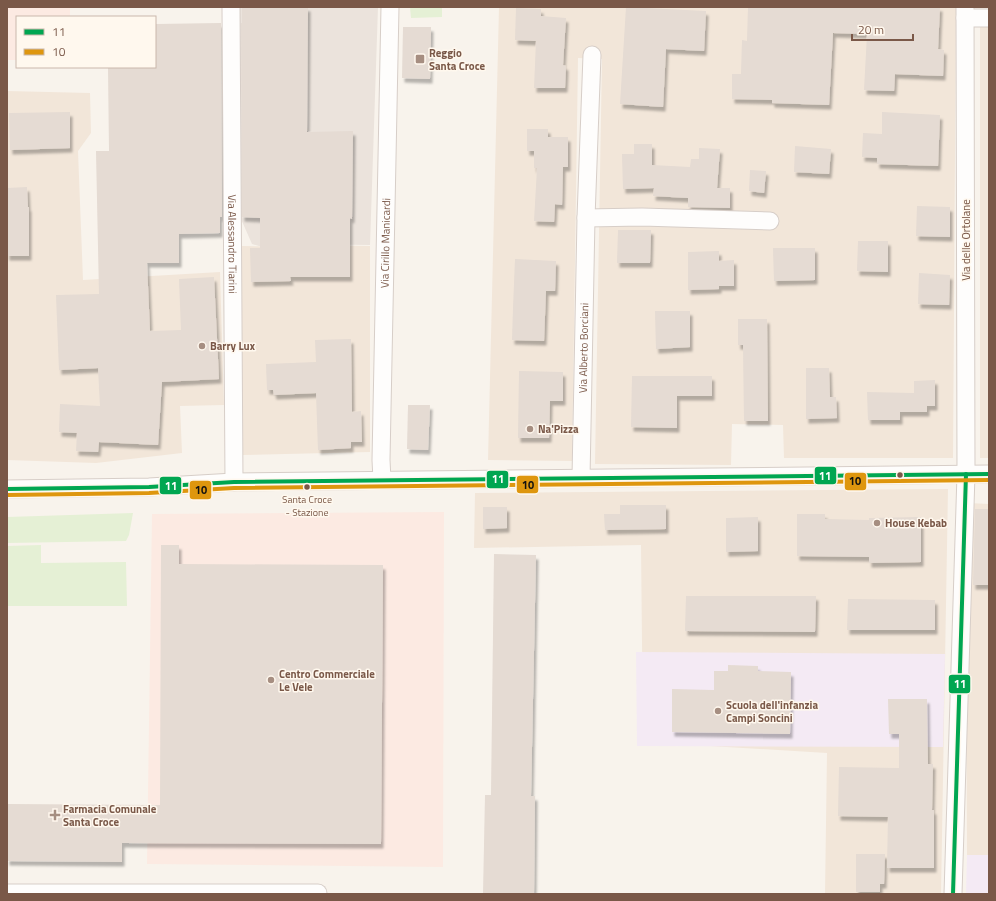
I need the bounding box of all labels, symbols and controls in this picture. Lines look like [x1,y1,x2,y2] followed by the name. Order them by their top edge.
[16,16,156,68] legend
[852,16,913,42] scale bar
[858,20,884,39] text: 20 m
[52,22,65,41] text: 11
[52,42,66,61] text: 10
[429,45,486,74] place label: Reggio Santa Croce
[414,53,426,65] marker: Reggio Santa Croce
[224,194,241,294] street label: Via Alessandro Tiarini
[376,198,394,288] street label: Via Cirillo Manicardi
[958,199,974,281] street label: Via delle Ortolane
[575,303,592,393] street label: Via Alberto Borciani
[210,338,256,354] place label: Barry Lux
[197,341,207,351] marker: Barry Lux
[538,421,579,437] place label: Na'Pizza
[525,424,535,434] marker: Na'Pizza
[814,466,837,485] line badge: 11
[819,468,831,484] text: 11
[486,470,509,489] line badge: 11
[895,470,905,480] unlabelled marker
[492,471,504,487] text: 11
[844,472,867,491] line badge: 10
[849,473,861,489] text: 10
[516,475,539,494] line badge: 10
[159,476,182,495] line badge: 11
[522,477,534,493] text: 10
[165,478,177,494] text: 11
[189,480,212,500] line badge: 10
[195,482,207,498] text: 10
[302,482,312,492] marker: Santa Croce - Stazione
[282,492,332,520] place label: Santa Croce - Stazione
[885,515,947,531] place label: House Kebab
[872,518,882,528] marker: House Kebab
[279,666,375,695] place label: Centro Commerciale Le Vele
[948,674,971,694] line badge: 11
[266,675,276,685] marker: Centro Commerciale Le Vele
[954,676,966,692] text: 11
[726,697,818,726] place label: Scuola dell'infanzia Campi Soncini
[713,706,723,716] marker: Scuola dell'infanzia Campi Soncini
[63,801,157,830] place label: Farmacia Comunale Santa Croce
[50,810,60,820] marker: Farmacia Comunale Santa Croce

